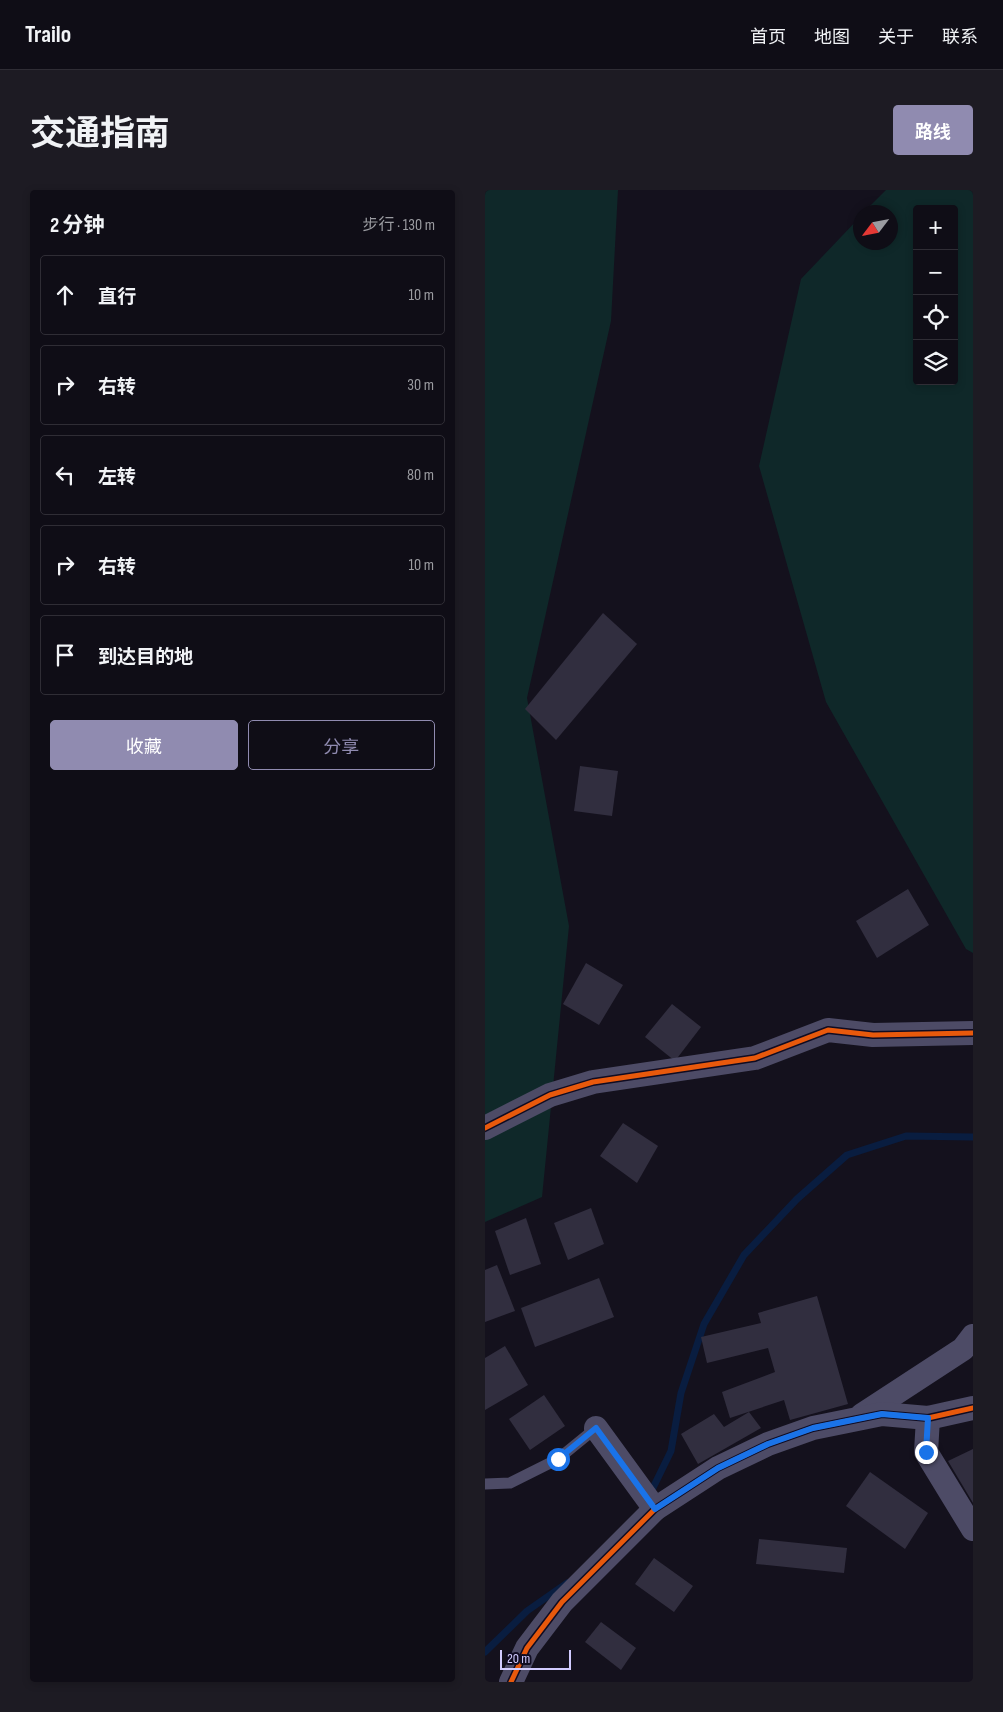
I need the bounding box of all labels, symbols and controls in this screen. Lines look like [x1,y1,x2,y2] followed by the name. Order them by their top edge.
[25,20,71,49] text: Trailo
[750,27,786,48] text: 首页
[814,27,850,48] text: 地图
[878,27,914,48] text: 关于
[942,27,978,48] text: 联系
[893,105,973,155] button: 路线
[30,113,170,156] text: 交通指南
[853,205,898,250] north arrow
[913,205,958,385] map controls
[913,205,958,250] button: +
[50,213,104,238] text: 2 分钟
[362,216,435,235] text: 步行 · 130 m
[913,250,958,295] button: −
[51,281,79,309] icon: ahead
[98,286,136,309] text: 直行
[408,286,434,305] text: 10 m
[913,295,958,340] button: locate
[913,340,958,385] button: layers
[51,371,79,399] icon: right
[98,376,136,399] text: 右转
[407,376,434,395] text: 30 m
[51,461,79,489] icon: left
[98,466,136,489] text: 左转
[407,466,434,485] text: 80 m
[51,551,79,579] icon: right
[98,556,136,579] text: 右转
[408,556,434,575] text: 10 m
[51,641,79,669] icon: arrive
[98,646,193,669] text: 到达目的地
[50,720,238,770] button: 收藏
[248,720,435,770] button: 分享
[915,1441,938,1464] route end
[547,1448,570,1471] route start
[500,1647,571,1670] scale bar
[507,1650,530,1667] text: 20 m

